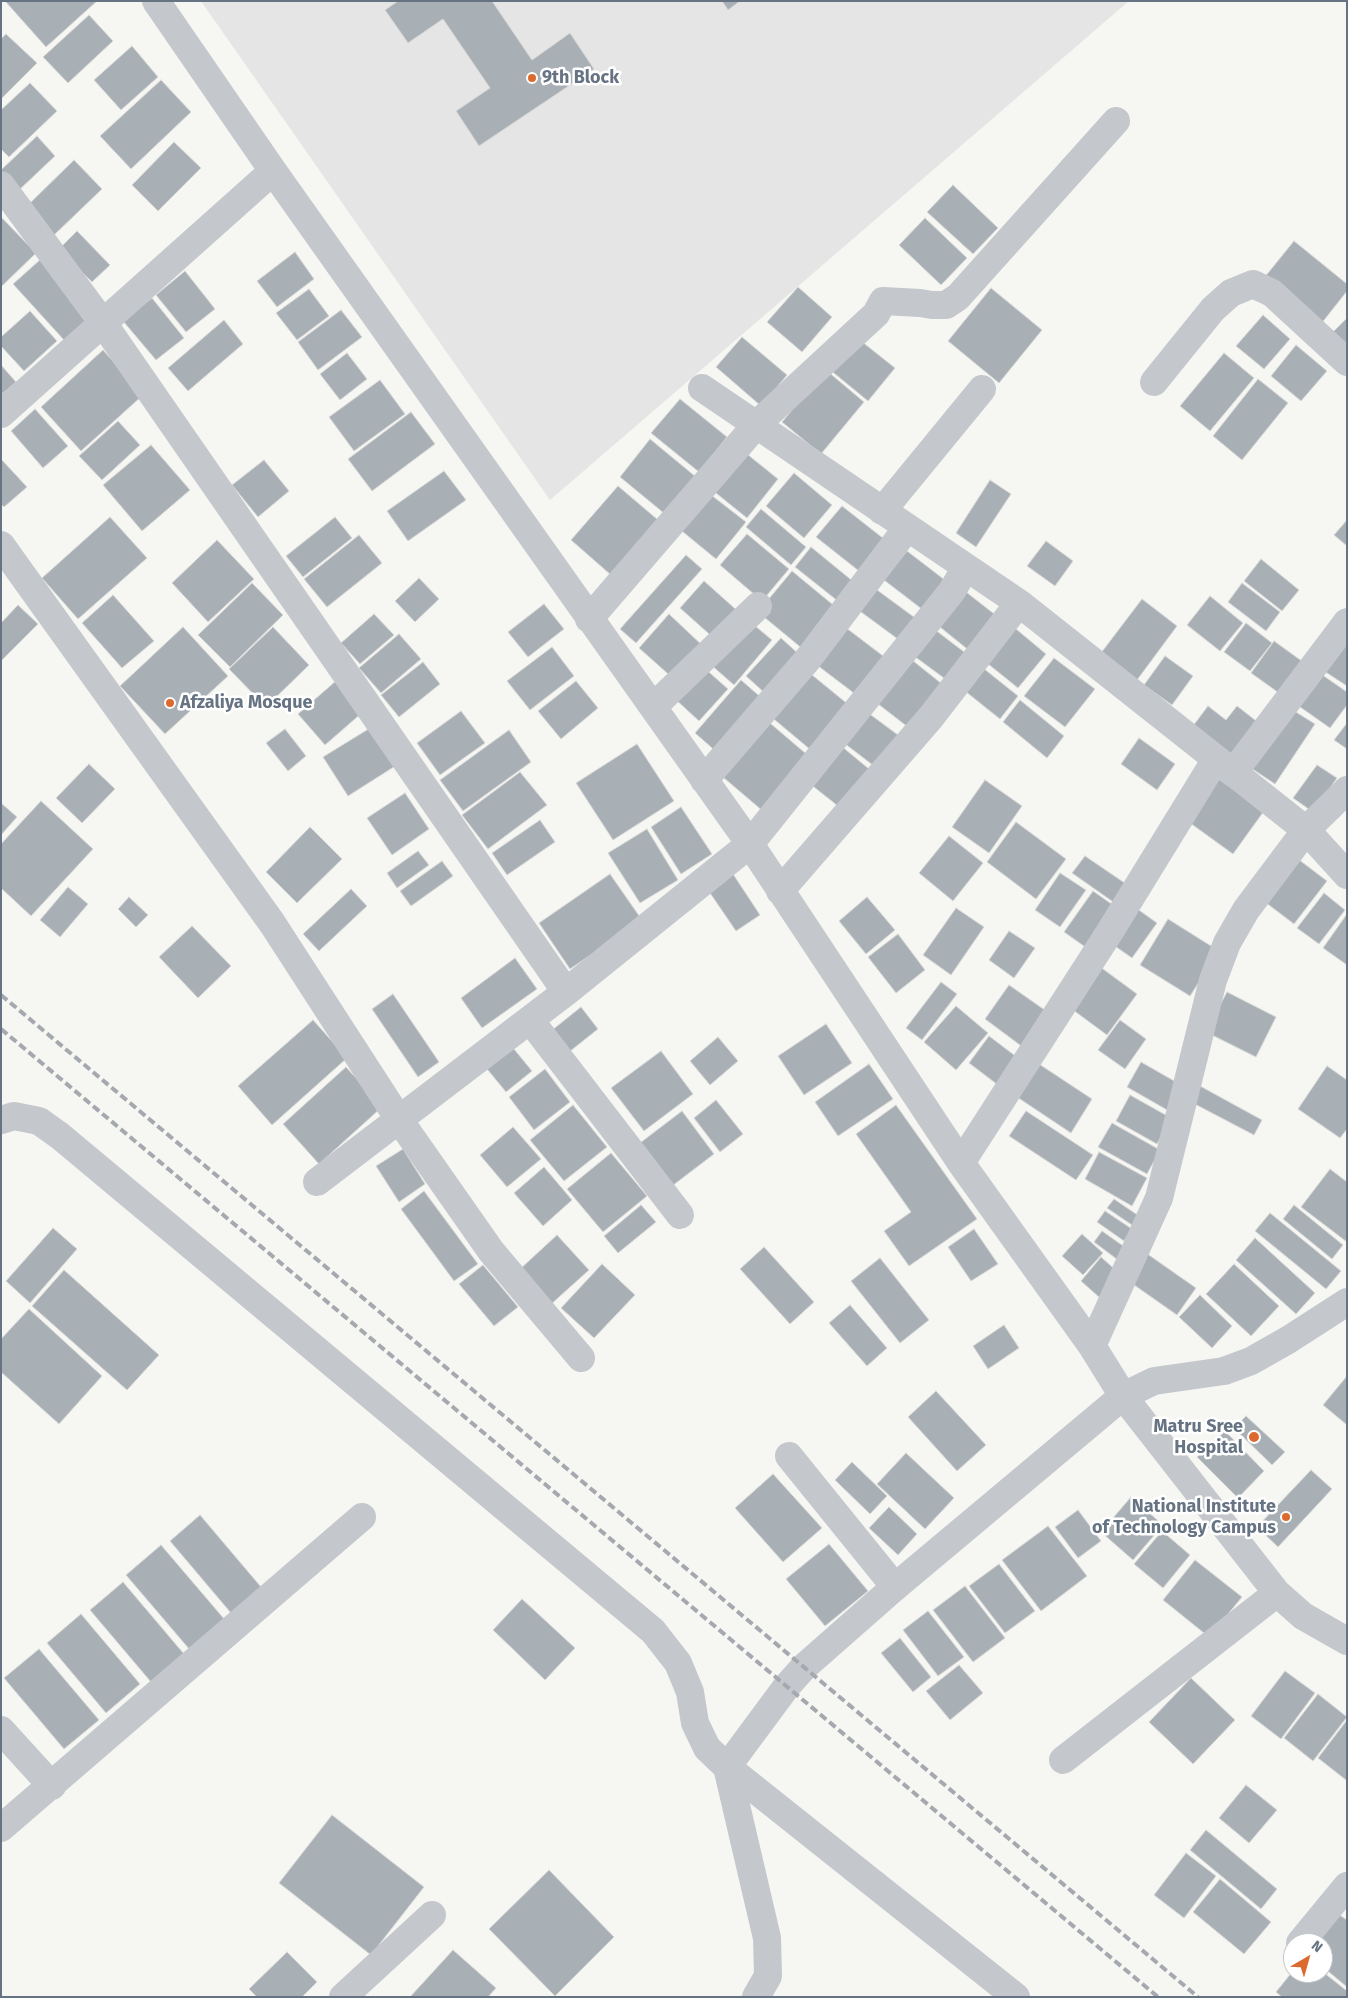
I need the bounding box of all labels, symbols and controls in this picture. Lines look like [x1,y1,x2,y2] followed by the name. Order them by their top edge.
[542,67,619,89] place label: 9th Block
[526,72,538,84] marker: 9th Block
[180,692,312,714] place label: Afzaliya Mosque
[164,697,176,709] marker: Afzaliya Mosque
[1153,1416,1243,1458] place label: Matru Sree Hospital
[1247,1430,1261,1444] marker: Matru Sree Hospital
[1092,1496,1276,1538] place label: National Institute of Technology Campus
[1280,1511,1292,1523] marker: National Institute of Technology Campus
[1283,1933,1333,1983] north arrow
[1308,1937,1326,1956] text: N

